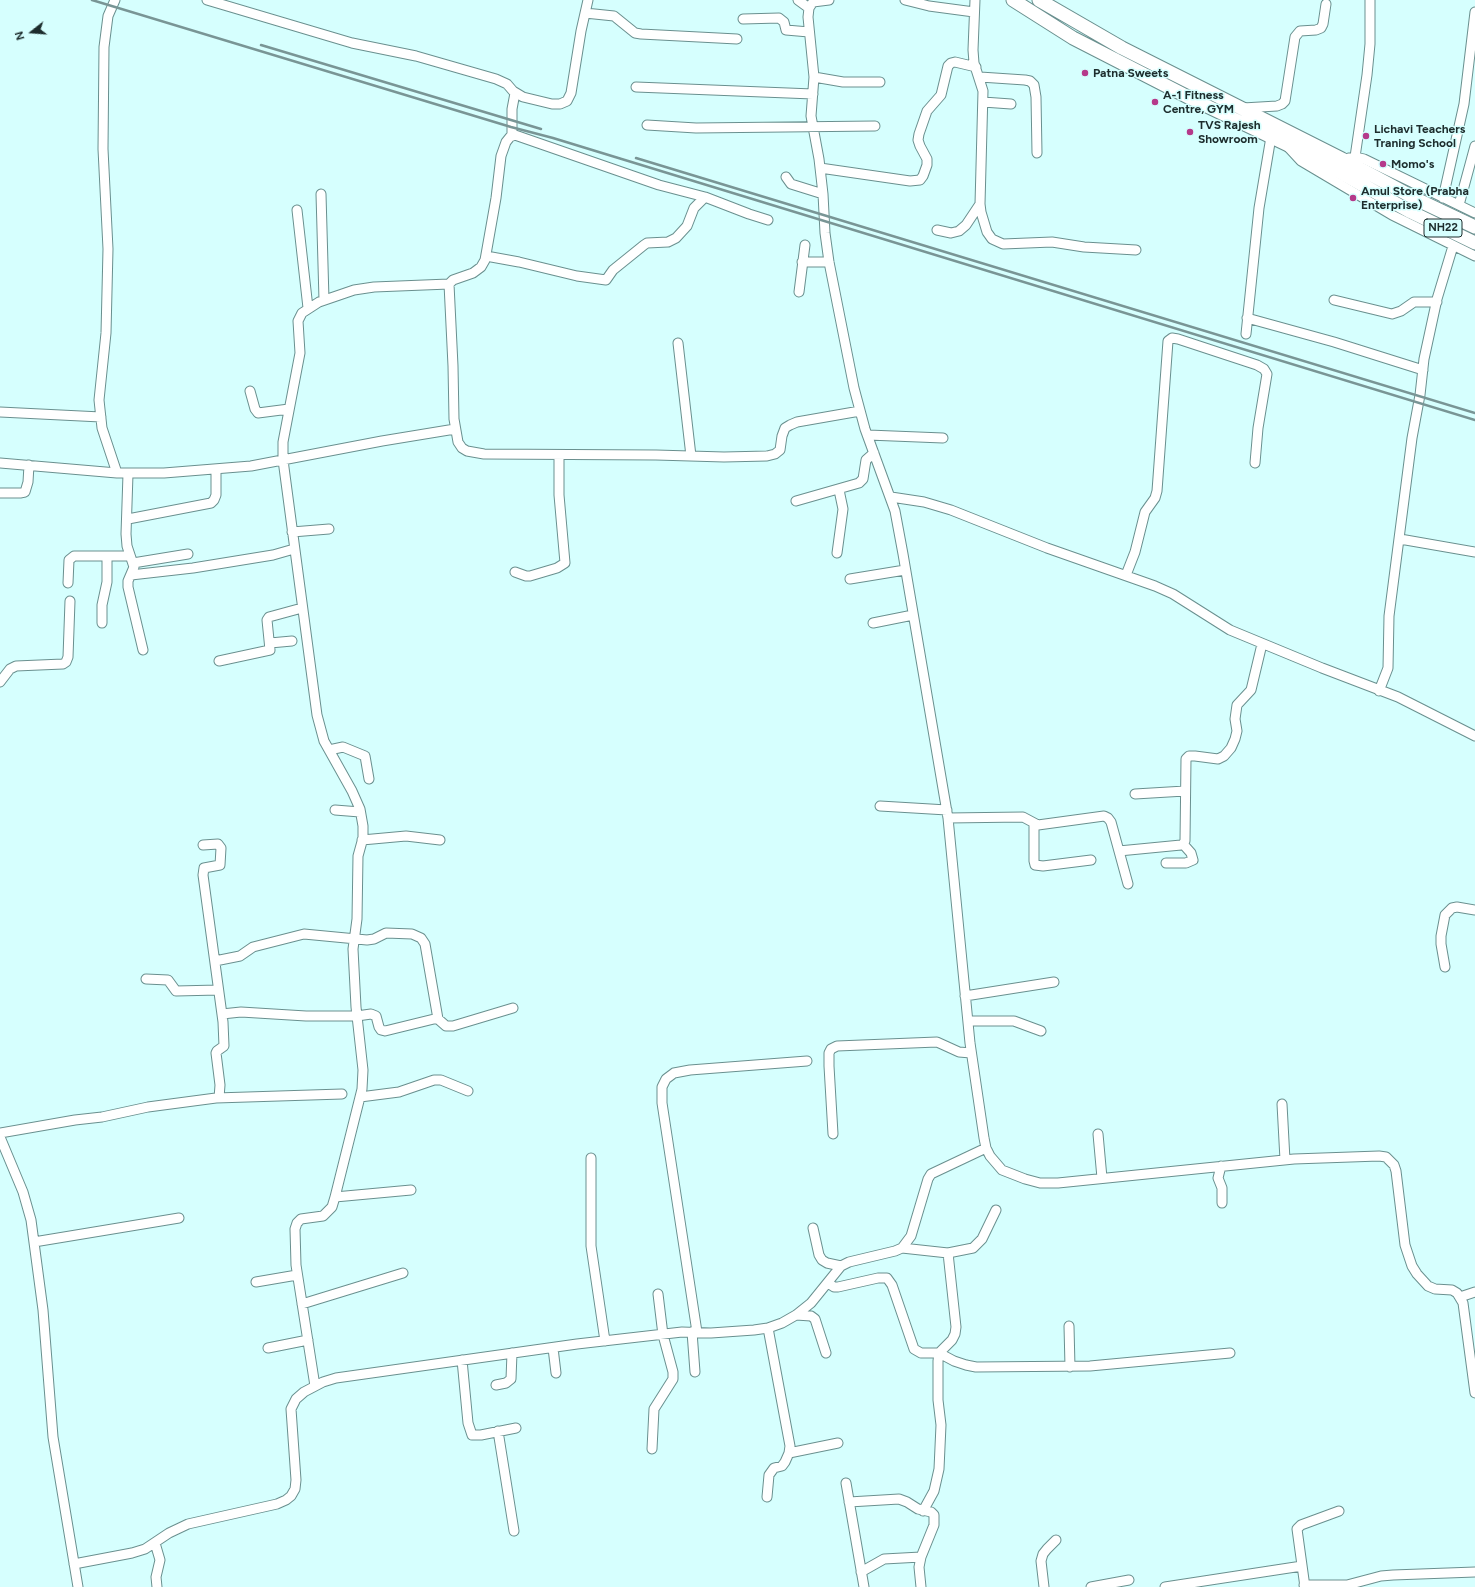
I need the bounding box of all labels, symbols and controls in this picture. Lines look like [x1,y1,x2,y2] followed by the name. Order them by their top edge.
[12,12,52,52] north arrow
[13,30,28,42] text: N
[1093,66,1168,80] place label: Patna Sweets
[1080,68,1090,78] marker: Patna Sweets
[1163,88,1234,116] place label: A-1 Fitness Centre, GYM
[1150,97,1160,107] marker: A-1 Fitness Centre, GYM
[1198,118,1261,146] place label: TVS Rajesh Showroom
[1374,122,1465,150] place label: Lichavi Teachers Traning School
[1185,127,1195,137] marker: TVS Rajesh Showroom
[1361,131,1371,141] marker: Lichavi Teachers Traning School
[1391,157,1434,171] place label: Momo's
[1378,159,1388,169] marker: Momo's
[1361,184,1469,212] place label: Amul Store (Prabha Enterprise)
[1348,193,1358,203] marker: Amul Store (Prabha Enterprise)
[1424,219,1462,237] road number: NH22

